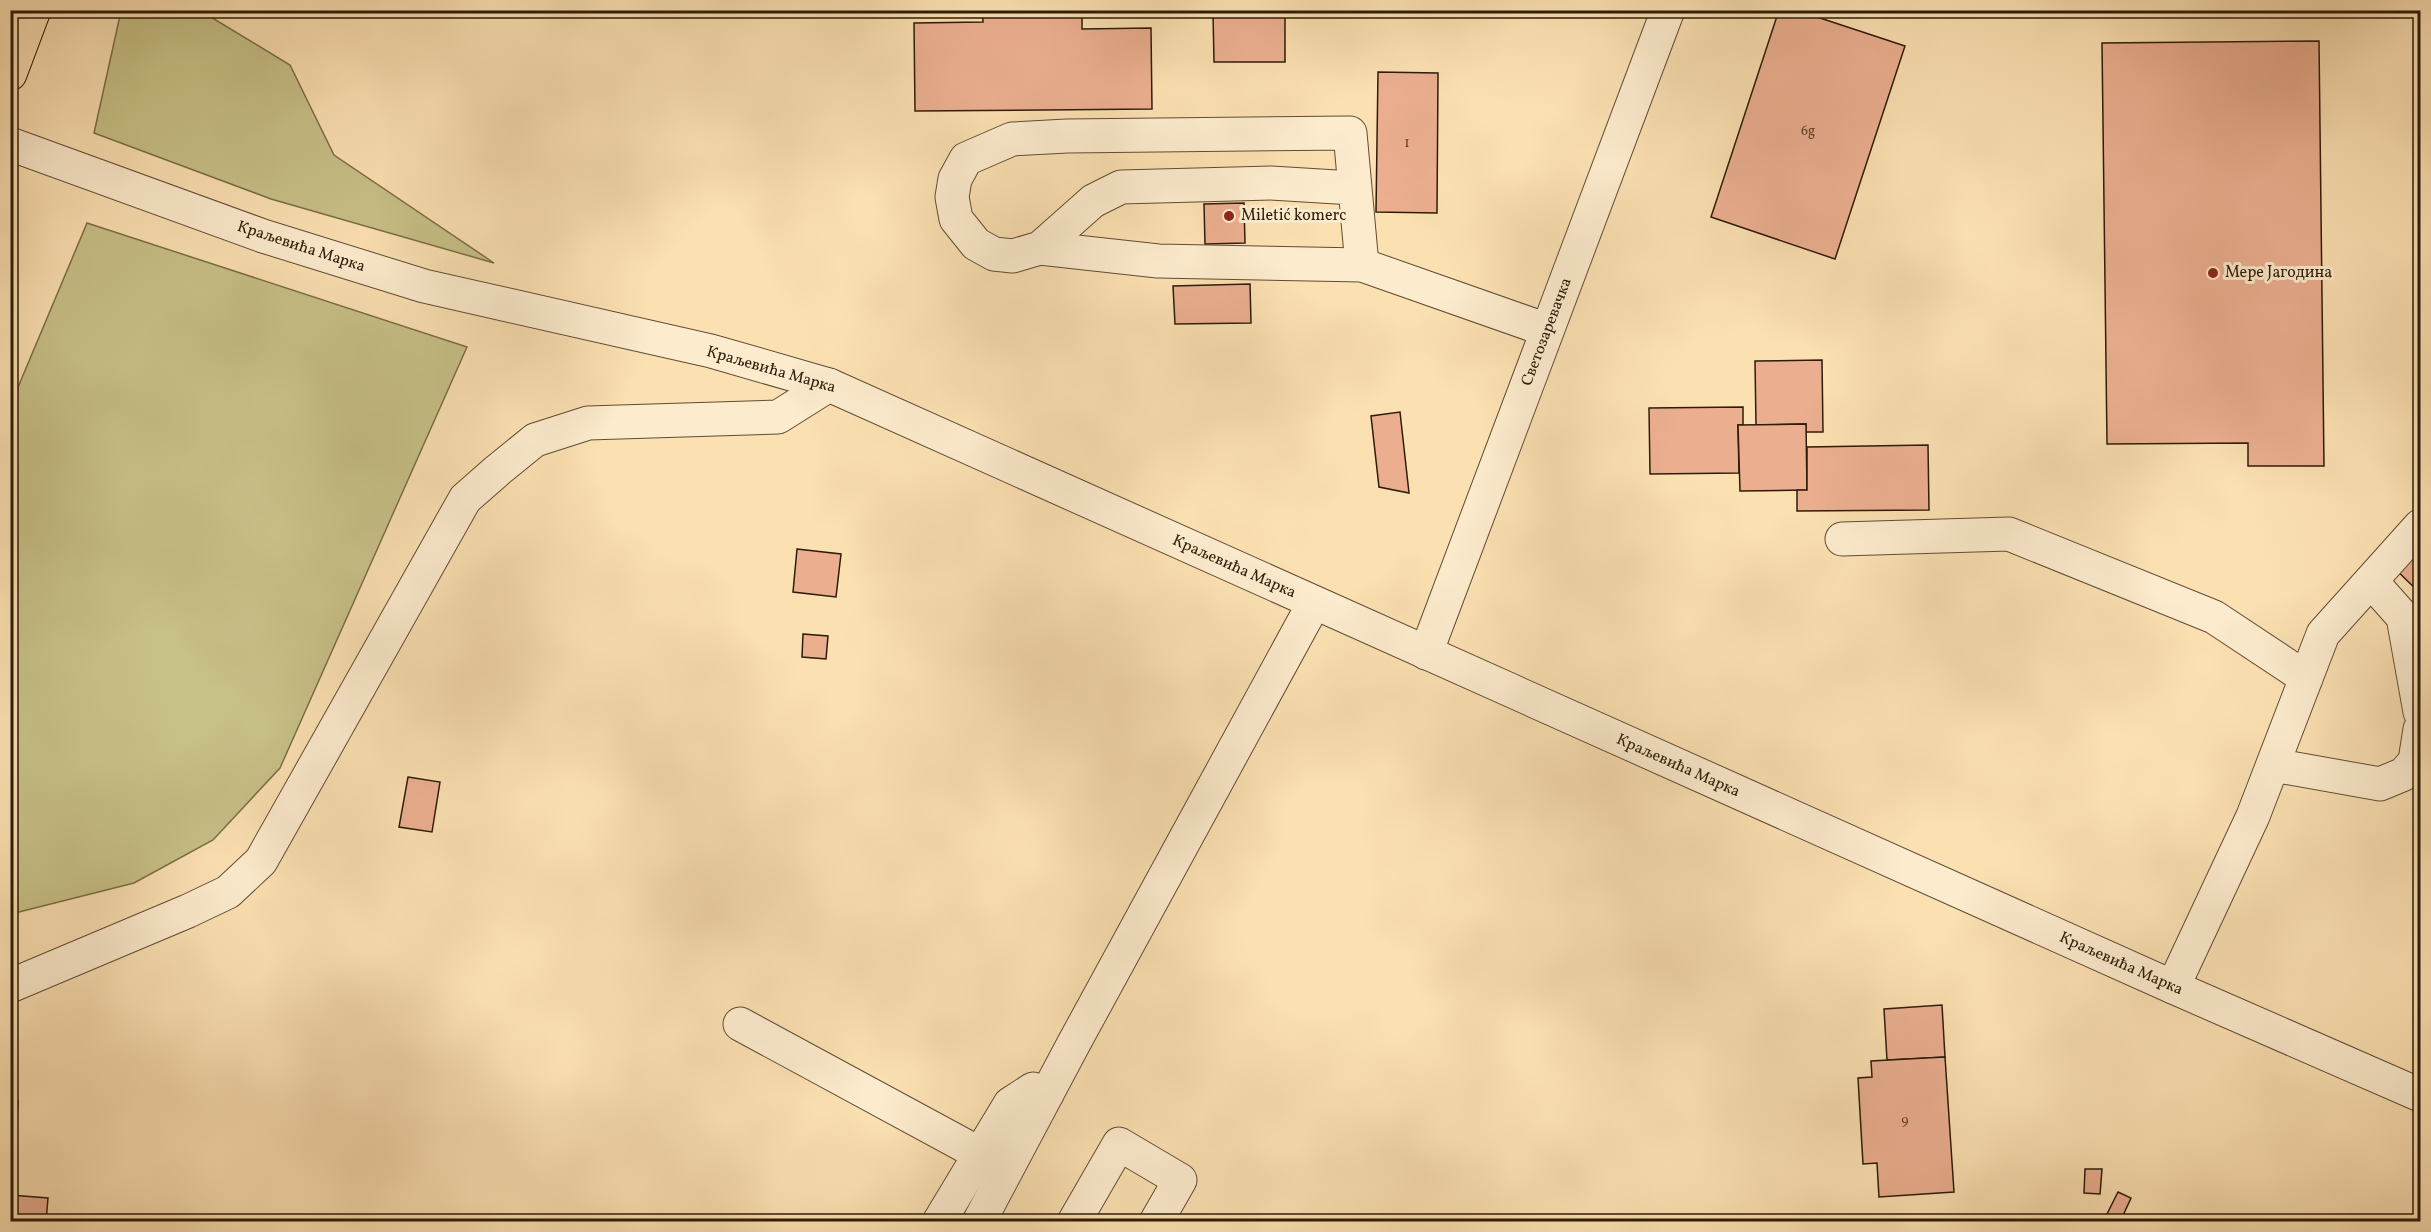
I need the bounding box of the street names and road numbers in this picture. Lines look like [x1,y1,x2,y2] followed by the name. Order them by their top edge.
[234,216,368,278] street label: Краљевића Марка
[1516,275,1578,389] street label: Светозаревачка
[704,341,838,399] street label: Краљевића Марка
[1169,530,1299,604] street label: Краљевића Марка
[1613,729,1743,803] street label: Краљевића Марка
[2056,927,2186,1001] street label: Краљевића Марка

